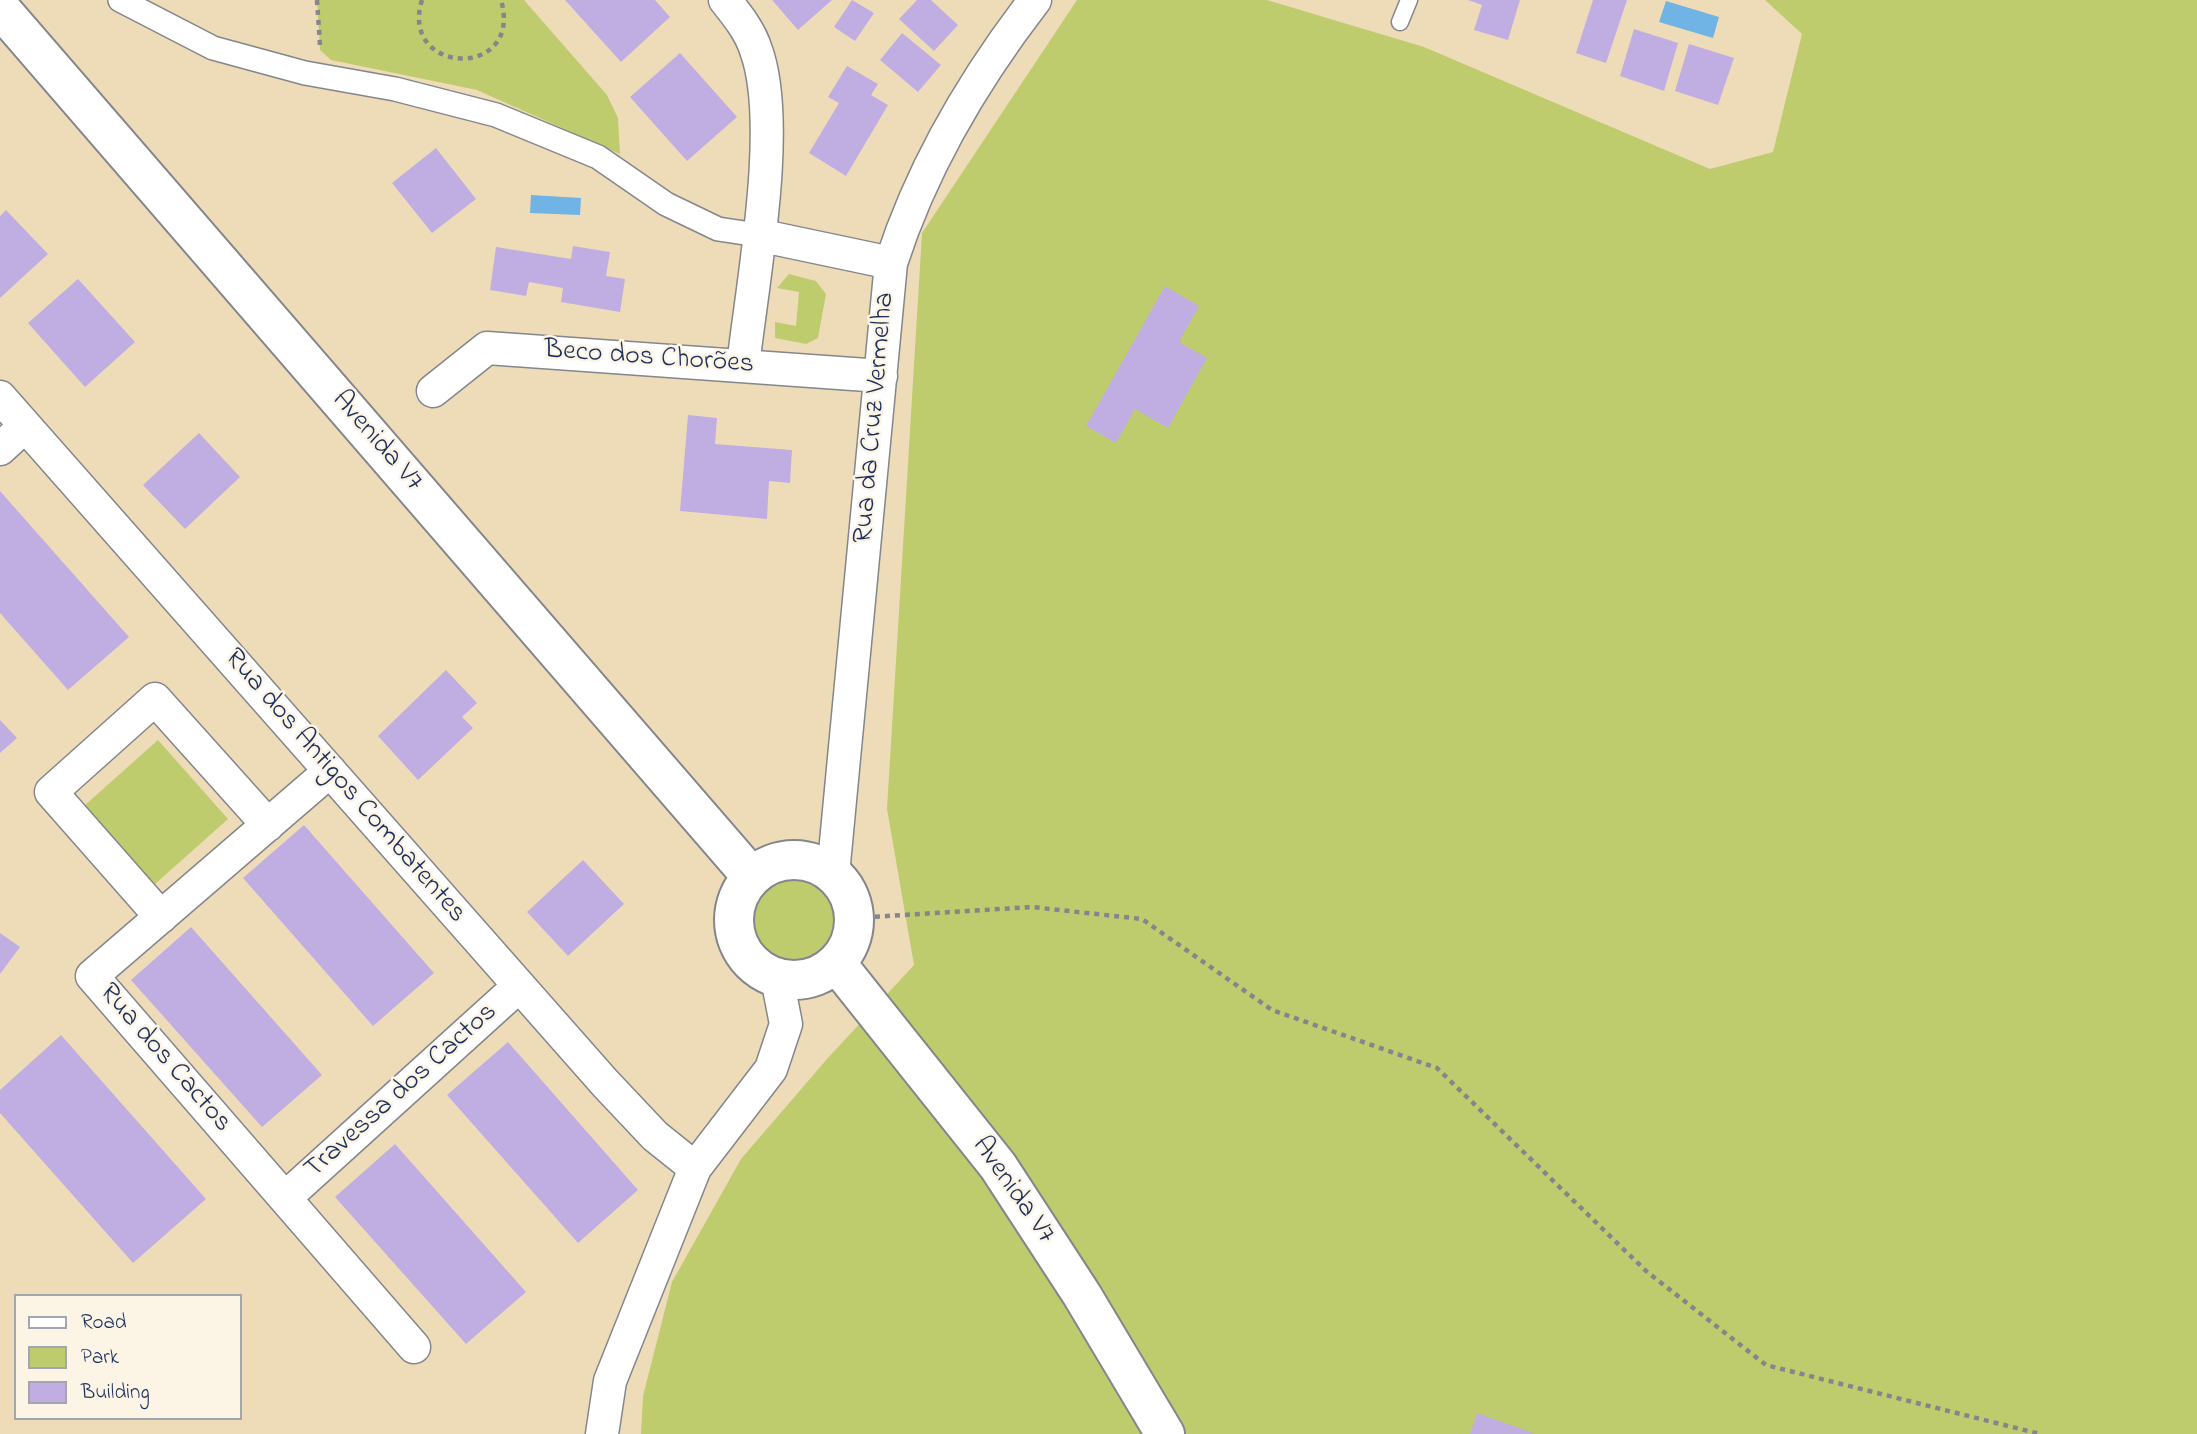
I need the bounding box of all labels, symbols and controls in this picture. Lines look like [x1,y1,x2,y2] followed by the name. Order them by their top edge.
[848,291,904,545] street label: Rua da Cruz Vermelha
[543,335,755,383] street label: Beco dos Chorões
[323,385,429,499] street label: Avenida V7
[216,643,472,931] street label: Rua dos Antigos Combatentes
[90,978,238,1140] street label: Rua dos Cactos
[299,997,505,1187] street label: Travessa dos Cactos
[963,1131,1061,1251] street label: Avenida V7
[14,1294,242,1420] legend
[81,1308,127,1338] text: Road
[81,1343,119,1373] text: Park
[81,1378,150,1408] text: Building

